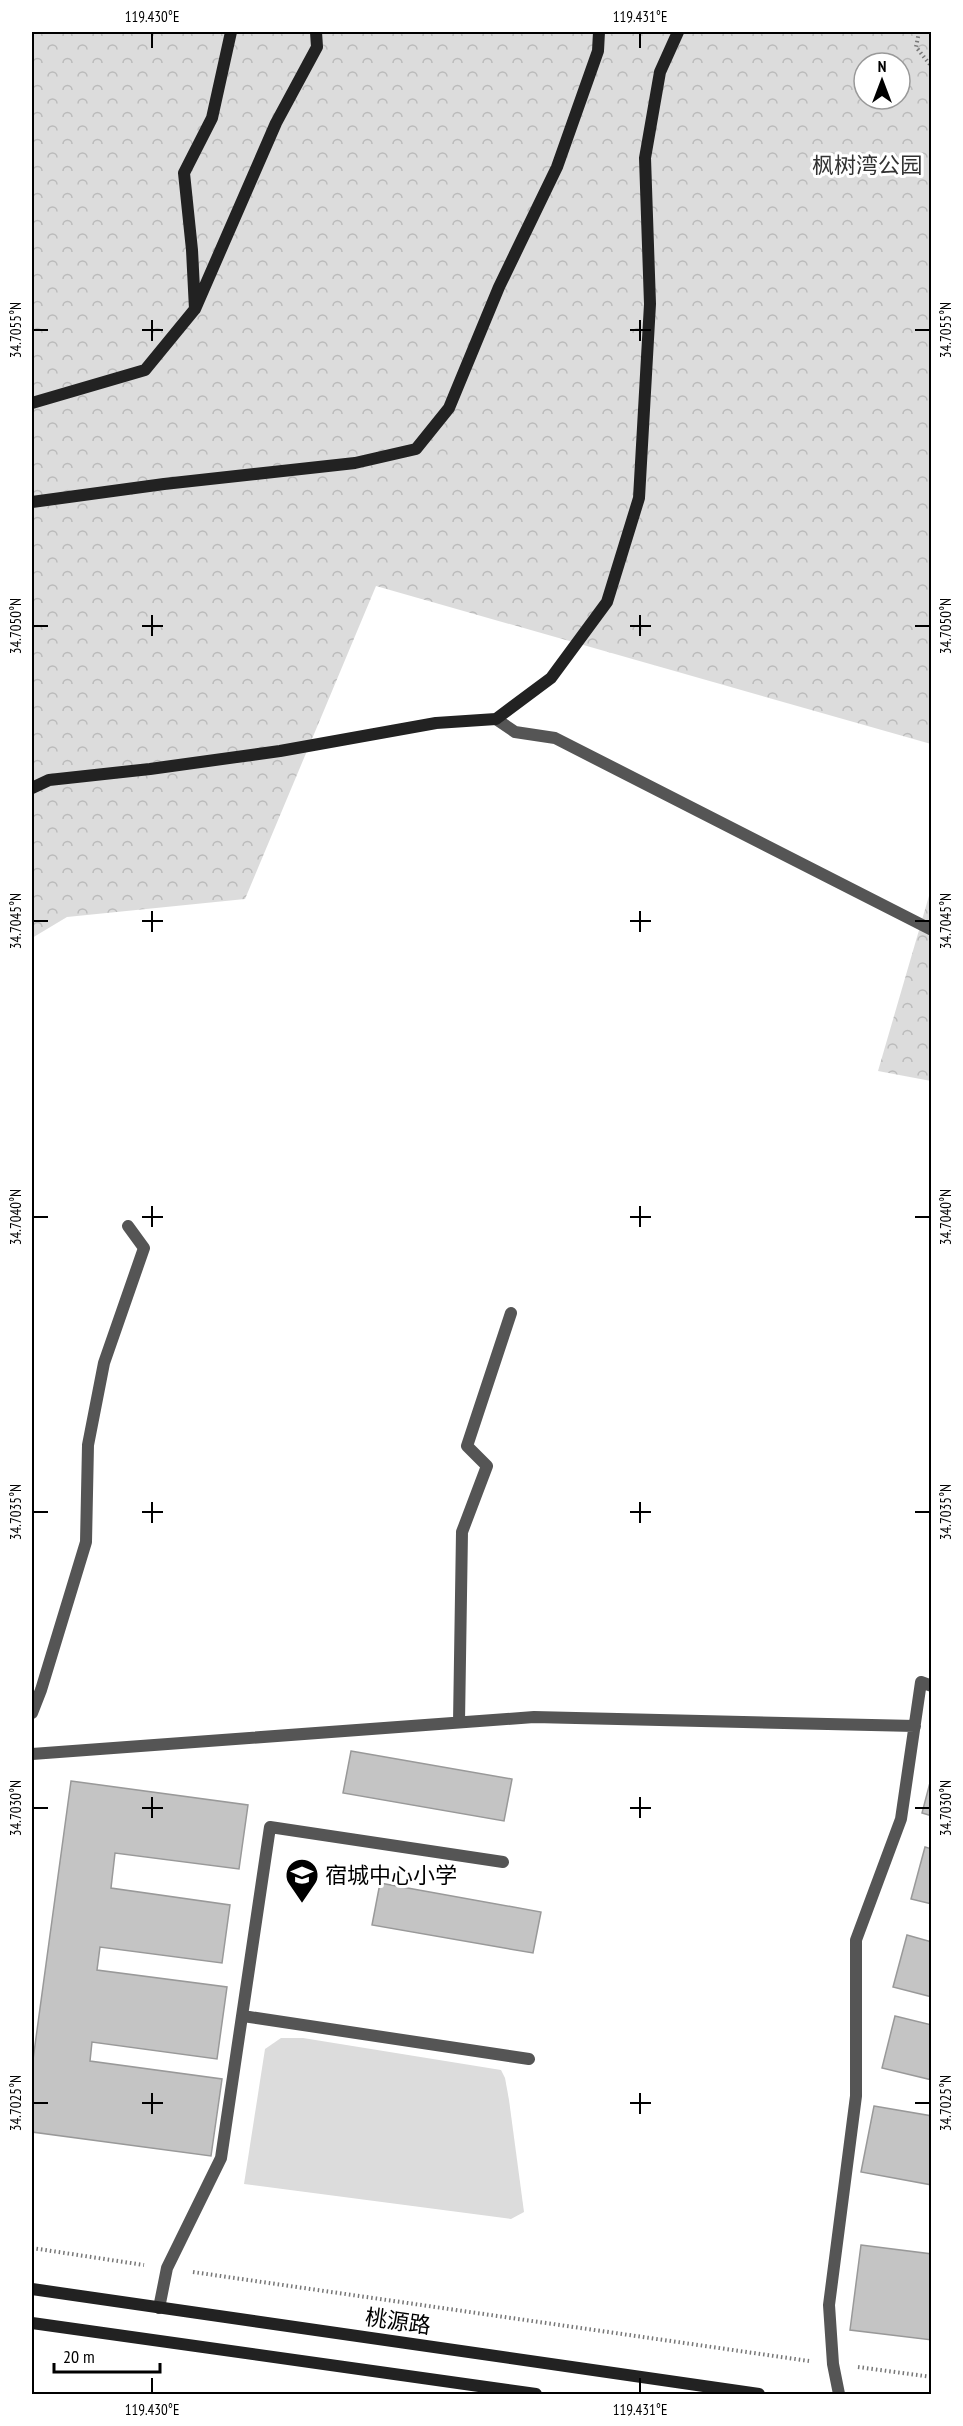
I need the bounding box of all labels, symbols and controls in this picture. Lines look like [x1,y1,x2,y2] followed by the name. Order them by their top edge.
[125,7,179,26] text: 119.430°E
[613,7,667,26] text: 119.431°E
[852,51,912,111] north arrow
[878,56,886,76] text: N
[812,151,922,179] park label: 枫树湾公园
[6,302,25,358] text: 34.7055°N
[936,302,955,358] text: 34.7055°N
[6,598,25,654] text: 34.7050°N
[936,598,955,654] text: 34.7050°N
[6,893,25,949] text: 34.7045°N
[936,893,955,949] text: 34.7045°N
[6,1189,25,1245] text: 34.7040°N
[936,1189,955,1245] text: 34.7040°N
[6,1484,25,1540] text: 34.7035°N
[936,1484,955,1540] text: 34.7035°N
[6,1780,25,1836] text: 34.7030°N
[936,1780,955,1836] text: 34.7030°N
[284,1857,320,1904] school or university icon: 宿城中心小学
[325,1861,457,1889] place label: 宿城中心小学
[6,2075,25,2131] text: 34.7025°N
[936,2075,955,2131] text: 34.7025°N
[363,2303,433,2339] street label: 桃源路
[54,2336,160,2374] scale bar
[63,2345,95,2368] text: 20 m
[125,2400,179,2419] text: 119.430°E
[613,2400,667,2419] text: 119.431°E

